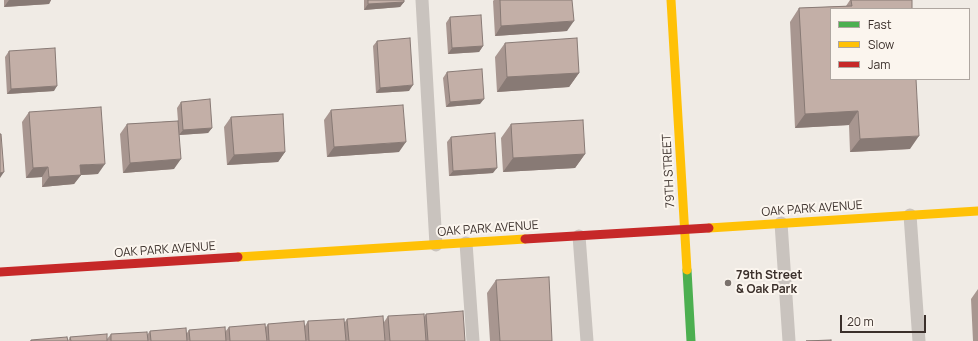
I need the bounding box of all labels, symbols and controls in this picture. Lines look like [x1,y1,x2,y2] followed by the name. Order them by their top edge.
[830,8,970,80] legend
[868,16,892,33] text: Fast
[868,36,894,53] text: Slow
[868,56,890,73] text: Jam
[660,134,678,208] street label: 79TH STREET
[761,198,863,220] street label: OAK PARK AVENUE
[437,218,539,240] street label: OAK PARK AVENUE
[114,239,216,261] street label: OAK PARK AVENUE
[736,269,802,297] place label: 79th Street & Oak Park
[723,278,733,288] marker: 79th Street & Oak Park
[842,307,928,333] scale bar
[847,313,874,330] text: 20 m

